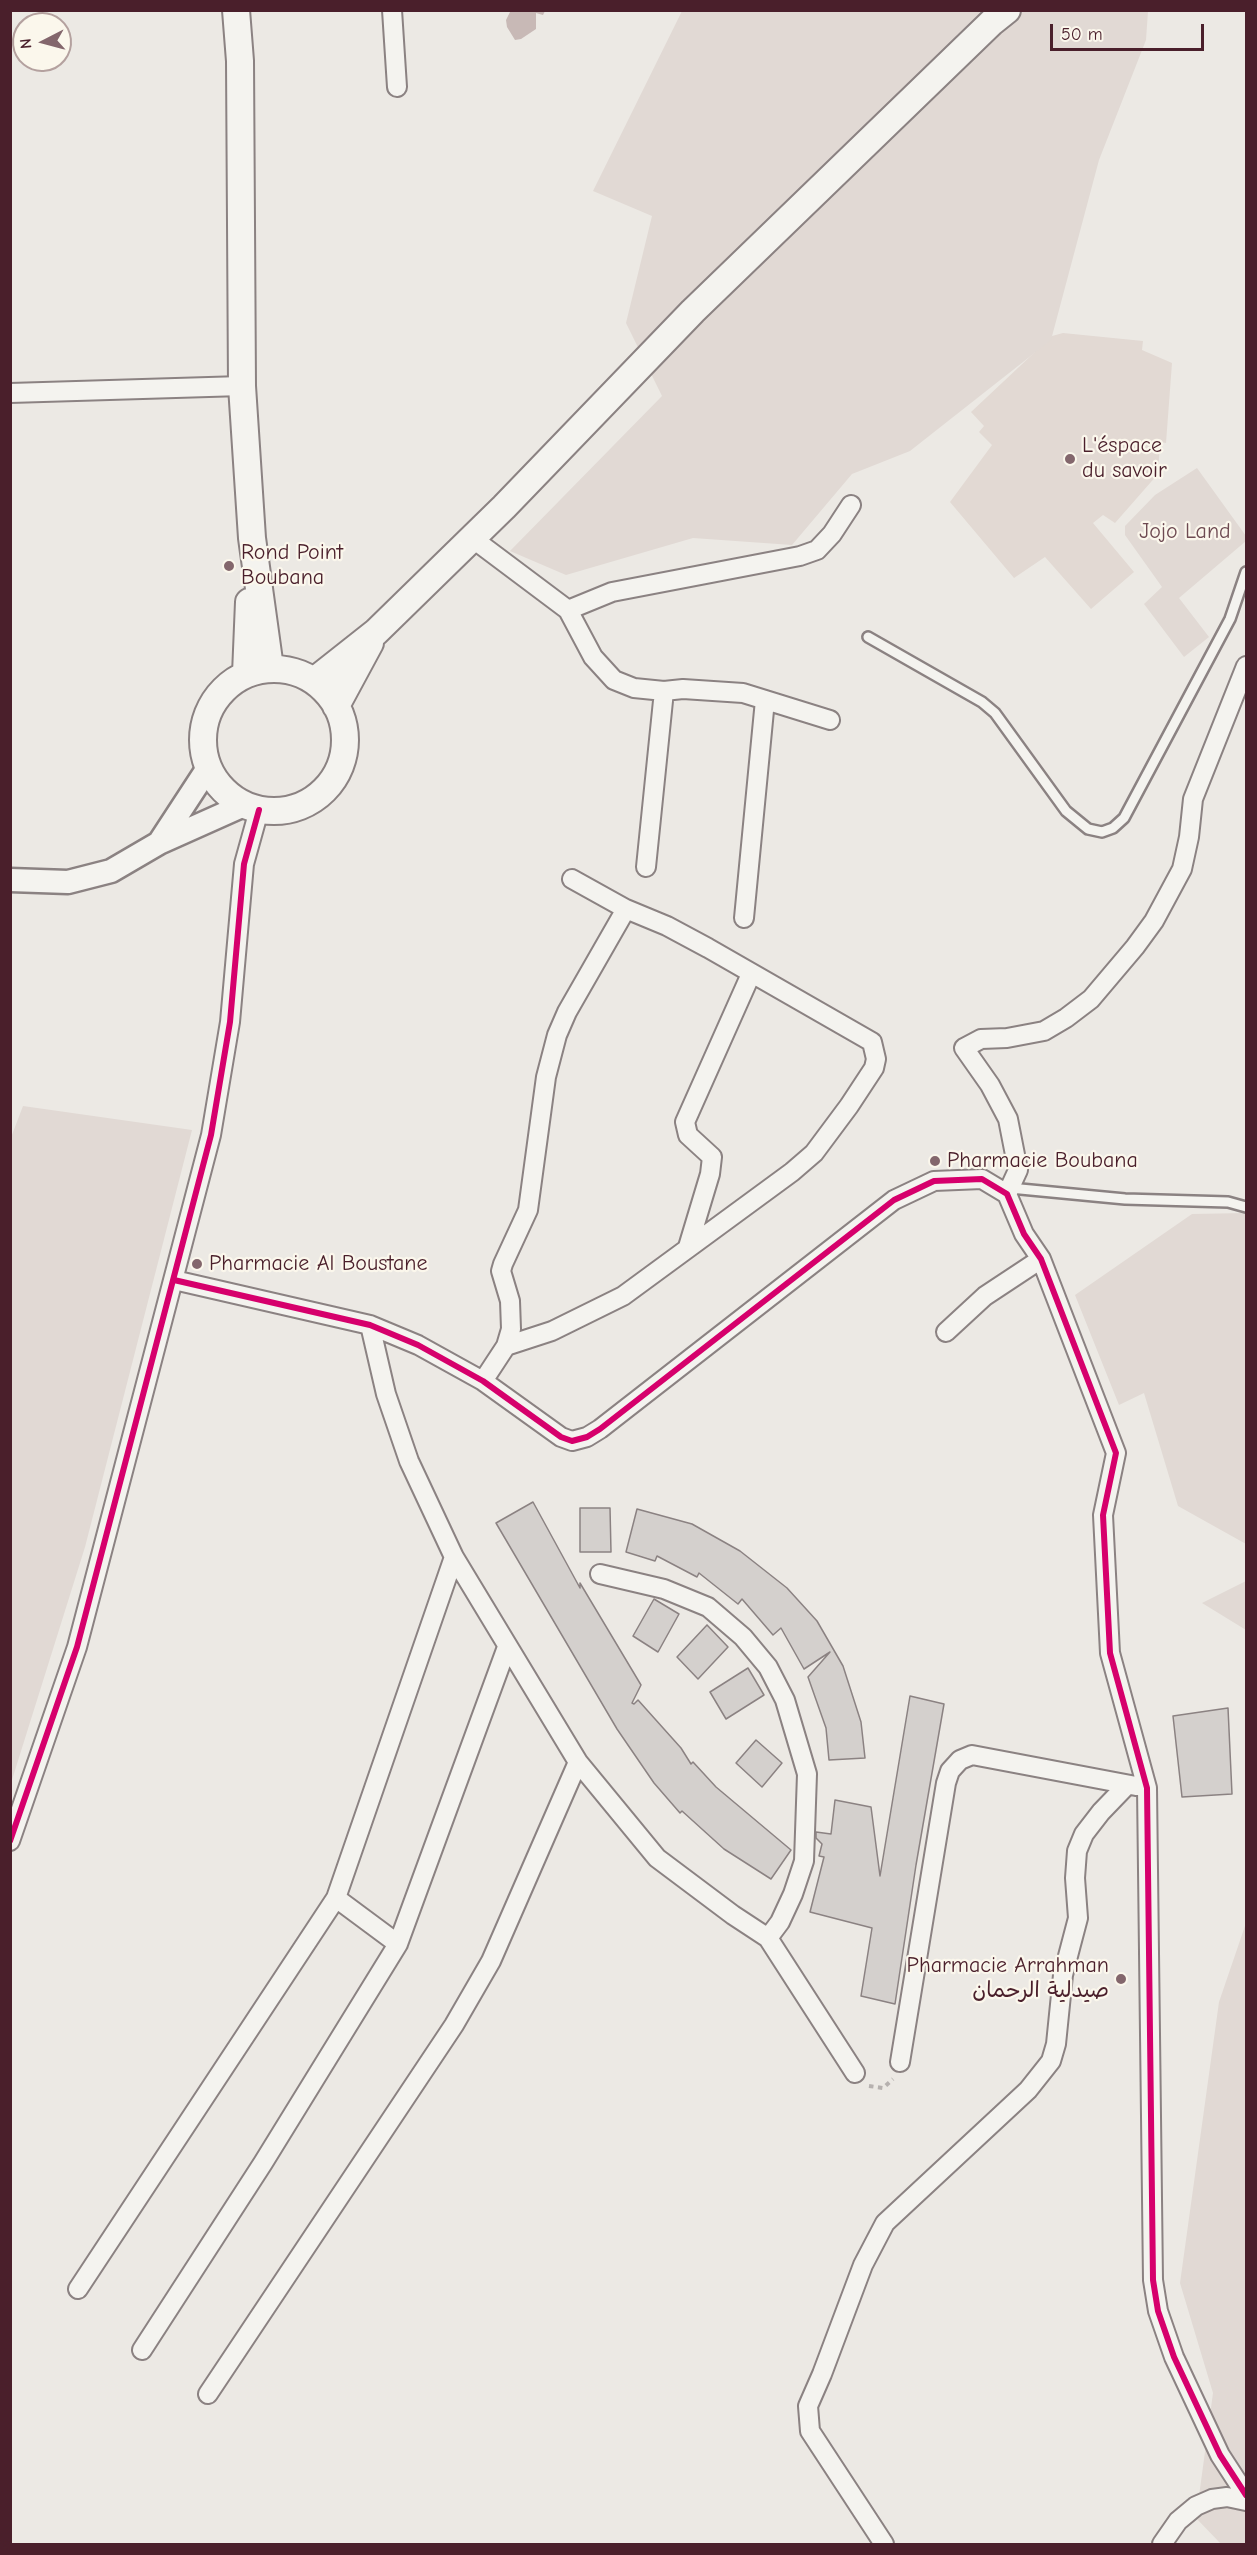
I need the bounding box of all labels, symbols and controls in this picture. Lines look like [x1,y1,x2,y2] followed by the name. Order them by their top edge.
[12,12,72,72] north arrow
[1053,12,1208,50] scale bar
[1061,24,1103,45] text: 50 m
[17,38,36,50] text: N
[1082,433,1167,484] place label: L'éspace du savoir
[1063,452,1077,466] marker: L'éspace du savoir
[1139,519,1231,545] park label: Jojo Land
[241,540,343,592] place label: Rond Point Boubana
[222,559,236,573] marker: Rond Point Boubana
[947,1148,1138,1174] place label: Pharmacie Boubana
[928,1154,942,1168] marker: Pharmacie Boubana
[209,1251,428,1277] place label: Pharmacie Al Boustane
[190,1257,204,1271] marker: Pharmacie Al Boustane
[907,1953,1109,2005] place label: Pharmacie Arrahman صيدلية الرحمان
[1114,1972,1128,1986] marker: Pharmacie Arrahman صيدلية الرحمان

